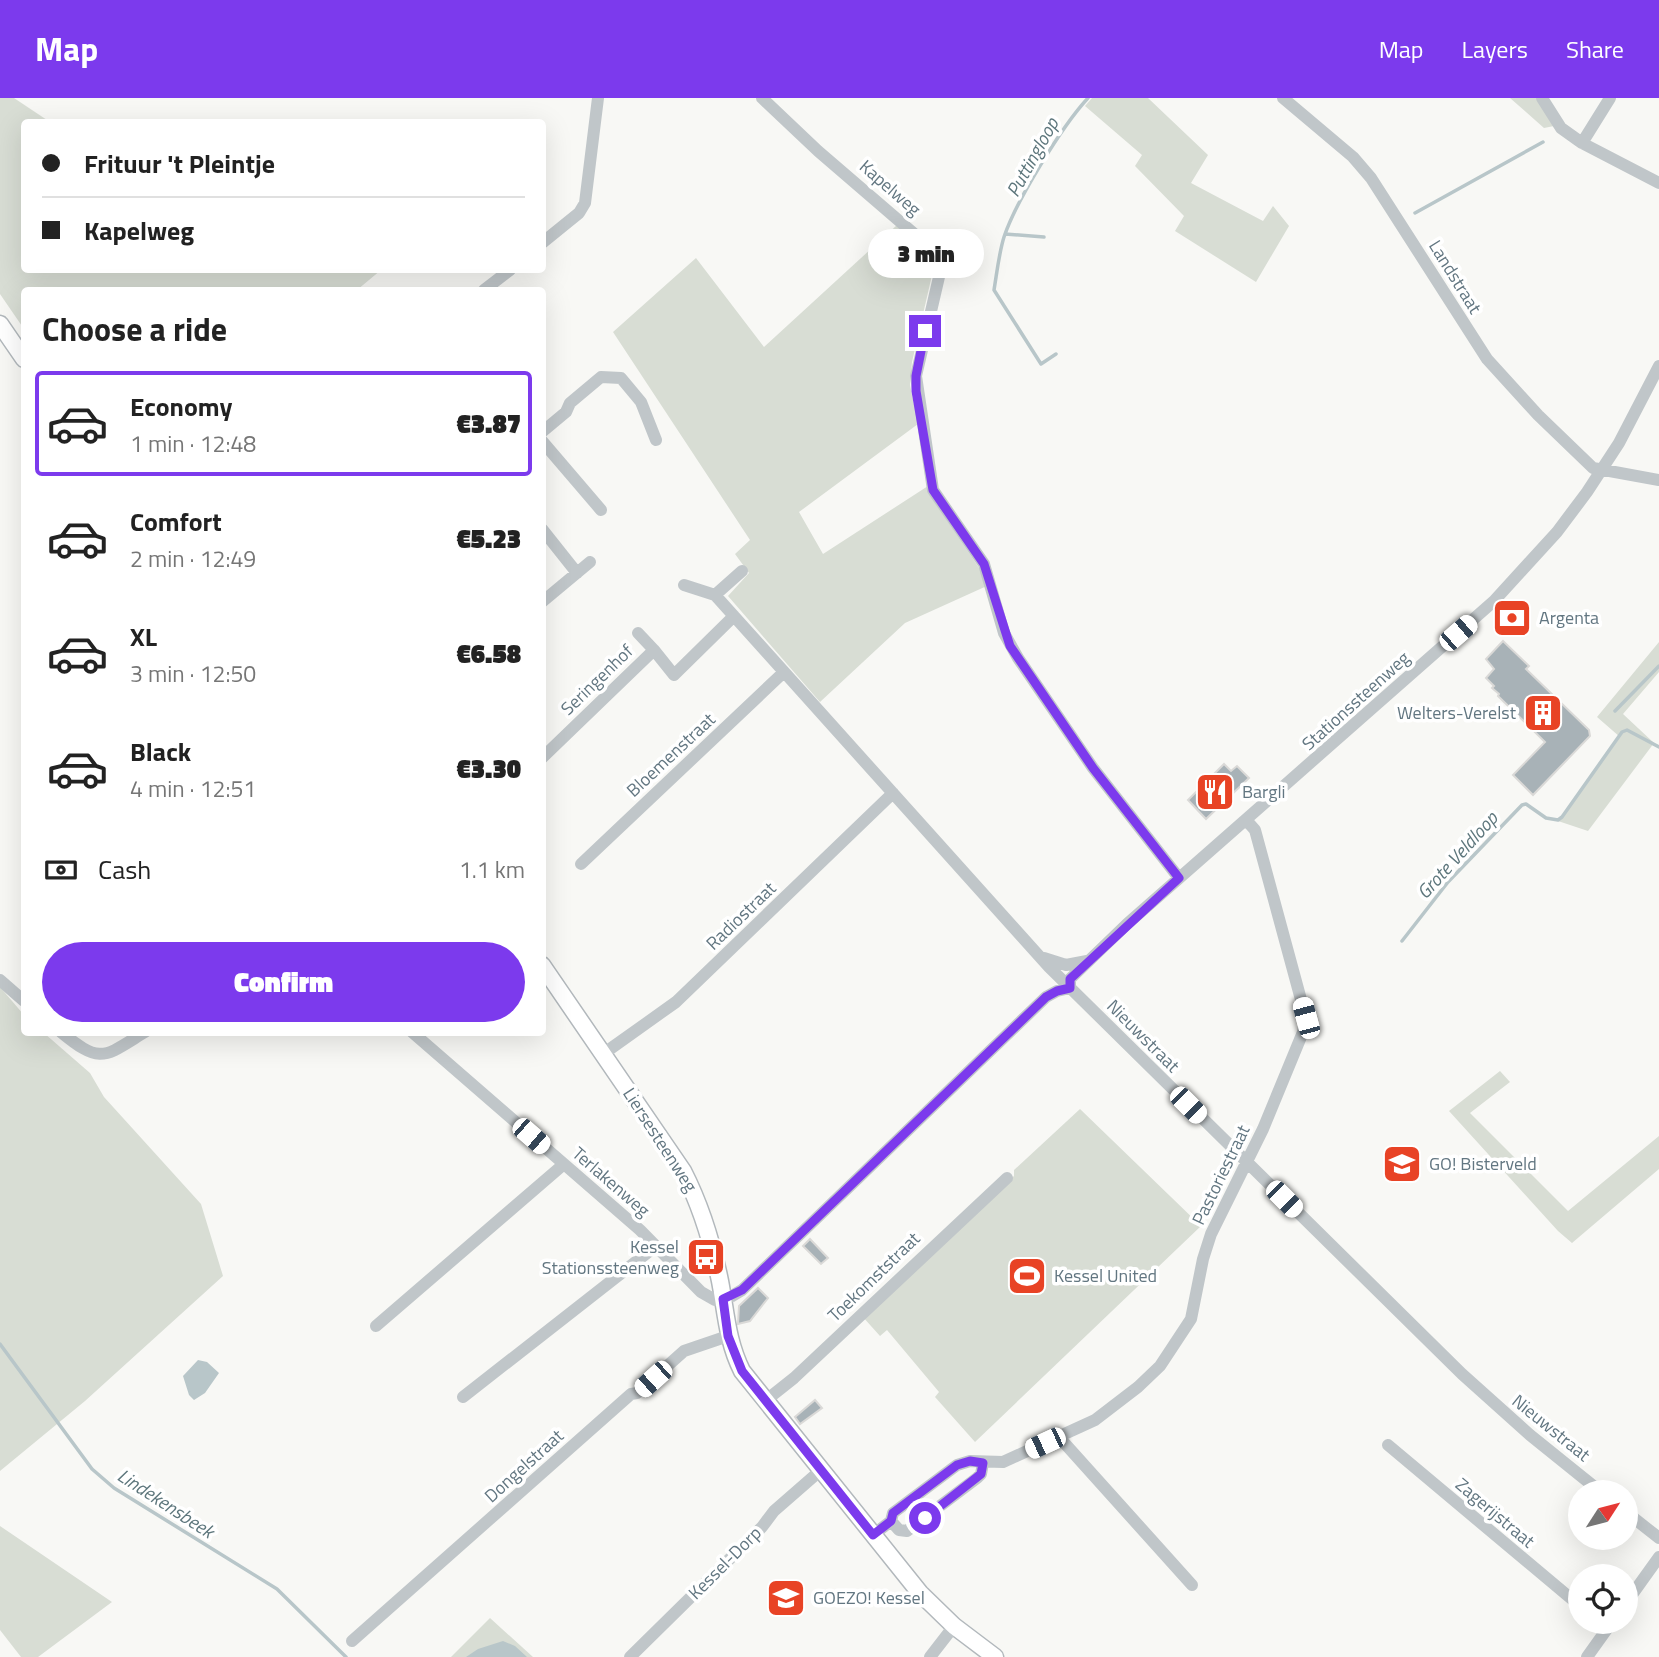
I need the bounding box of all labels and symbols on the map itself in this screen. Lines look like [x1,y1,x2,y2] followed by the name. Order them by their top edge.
[998,111,1065,202] water label: Puttingloop
[854,153,927,222] street label: Kapelweg
[867,230,983,278] callout: 3 min
[1422,235,1489,319] street label: Landstraat
[909,315,941,347] route end
[1491,597,1533,639] bank icon: Argenta
[1539,604,1599,631] place label: Argenta
[1436,611,1481,655] car
[554,638,639,721] street label: Seringenhof
[1296,645,1416,757] street label: Stationssteenweg
[1522,692,1564,734] building icon: Welters-Verelst
[1397,699,1517,726] place label: Welters-Verelst
[620,706,722,803] street label: Bloemenstraat
[1194,771,1236,813] restaurant icon: Bargli
[1242,778,1286,805] place label: Bargli
[1409,804,1504,905] water label: Grote Veldloop
[700,875,782,956] street label: Radiostraat
[1101,993,1186,1079] street label: Nieuwstraat
[1291,995,1322,1041] car
[616,1082,704,1197] street label: Liersesteenweg
[1166,1083,1211,1127] car
[509,1114,554,1158] car
[1185,1120,1257,1229] street label: Pastoriestraat
[566,1140,656,1223] street label: Terlakenweg
[1381,1143,1423,1185] school or university icon: GO! Bisterveld
[1429,1150,1537,1177] place label: GO! Bisterveld
[1262,1177,1307,1221] car
[821,1225,926,1328] street label: Toekomststraat
[542,1233,679,1281] place label: Kessel Stationssteenweg
[685,1236,727,1278] bus stop icon: Kessel Stationssteenweg
[1006,1255,1048,1297] sports icon: Kessel United
[1054,1262,1157,1289] place label: Kessel United
[631,1357,676,1401] car
[1506,1388,1597,1468] street label: Nieuwstraat
[478,1422,570,1509] street label: Dongelstraat
[1022,1425,1069,1461] car
[112,1460,222,1546] water label: Lindekensbeek
[1450,1471,1541,1554] street label: Zagerijstraat
[1568,1480,1638,1550] north arrow
[909,1502,941,1534] route start
[682,1520,767,1605] street label: Kessel-Dorp
[765,1577,807,1619] school or university icon: GOEZO! Kessel
[813,1584,925,1611] place label: GOEZO! Kessel

